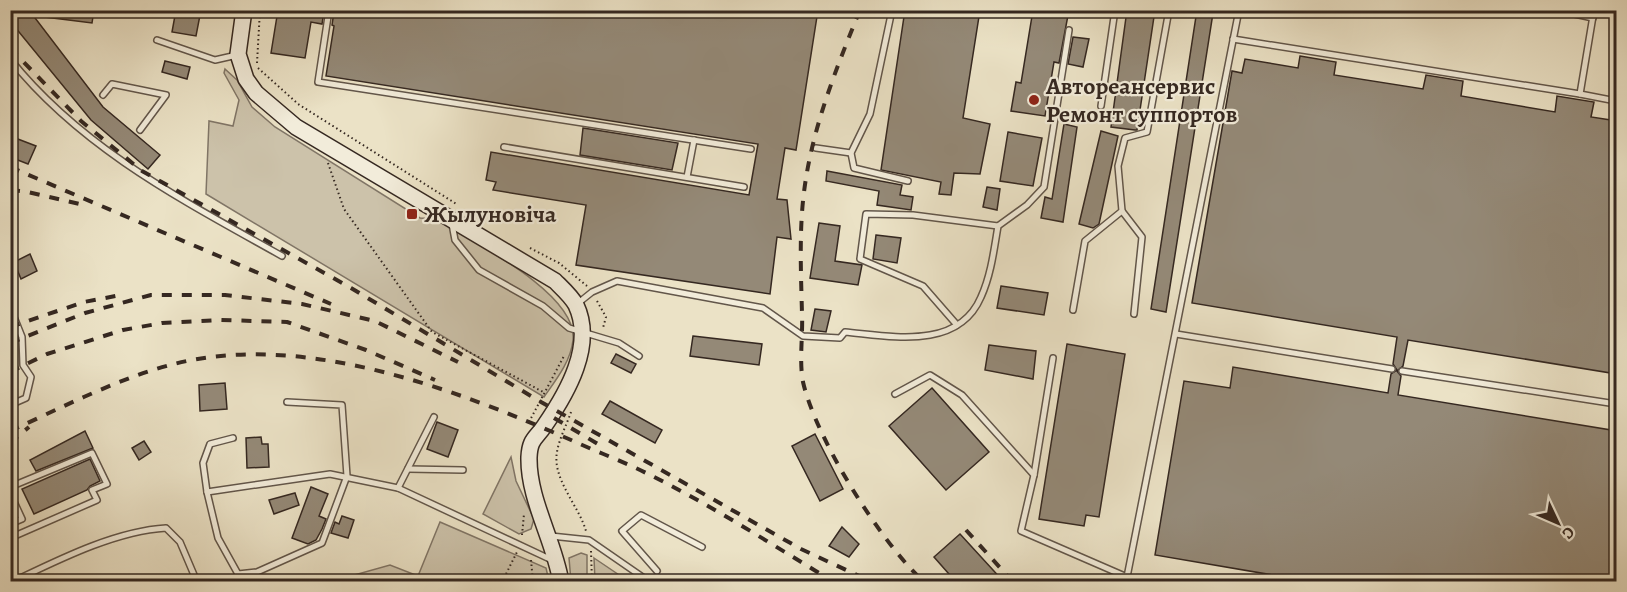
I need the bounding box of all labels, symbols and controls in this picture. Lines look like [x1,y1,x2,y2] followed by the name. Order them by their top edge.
[1045,70,1237,130] place label: Автореансервис Ремонт суппортов
[1027,93,1041,107] marker: Автореансервис Ремонт суппортов
[424,198,557,230] place label: Жылуновіча
[405,207,419,221] marker: Жылуновіча
[1528,493,1588,553] north arrow
[1557,522,1579,544] text: С

